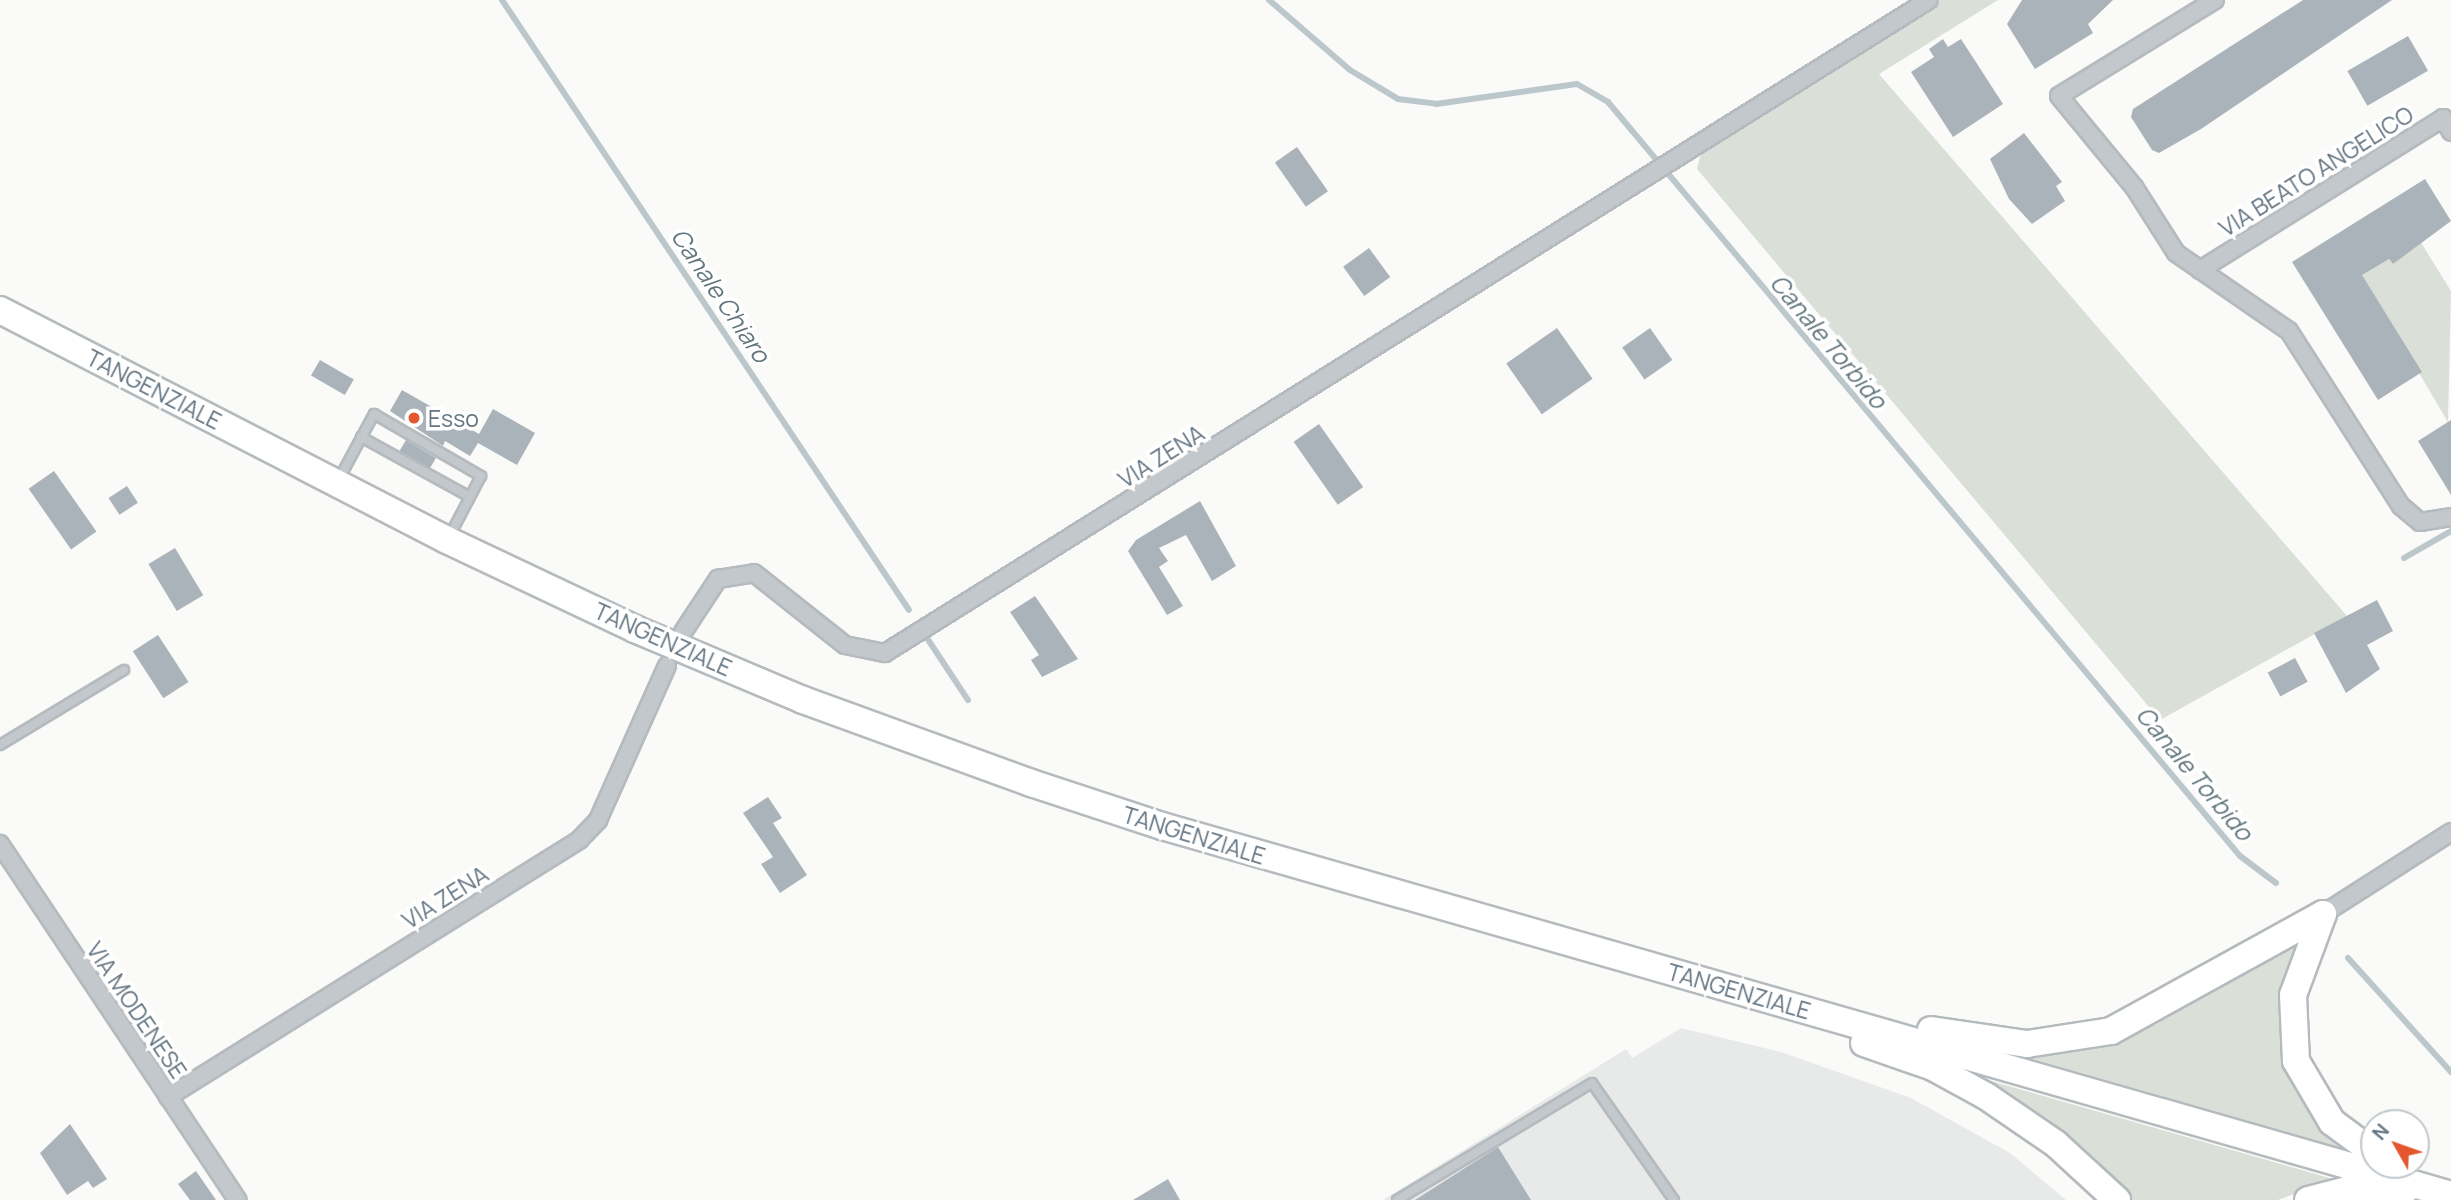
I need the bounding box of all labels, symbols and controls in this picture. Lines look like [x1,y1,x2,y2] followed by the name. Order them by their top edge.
[2214,100,2418,242] street label: VIA BEATO ANGELICO
[666,222,776,368] water label: Canale Chiaro
[1765,268,1893,414] water label: Canale Torbido
[82,343,226,435] street label: TANGENZIALE
[428,404,479,432] place label: Esso
[406,410,422,426] marker: Esso
[1113,419,1209,493] street label: VIA ZENA
[590,596,736,682] street label: TANGENZIALE
[2131,700,2259,846] water label: Canale Torbido
[1119,800,1269,870] street label: TANGENZIALE
[397,860,493,934] street label: VIA ZENA
[81,937,193,1083] street label: VIA MODENESE
[1664,957,1814,1025] street label: TANGENZIALE
[2360,1109,2430,1179] north arrow
[2366,1118,2395,1145] text: N

